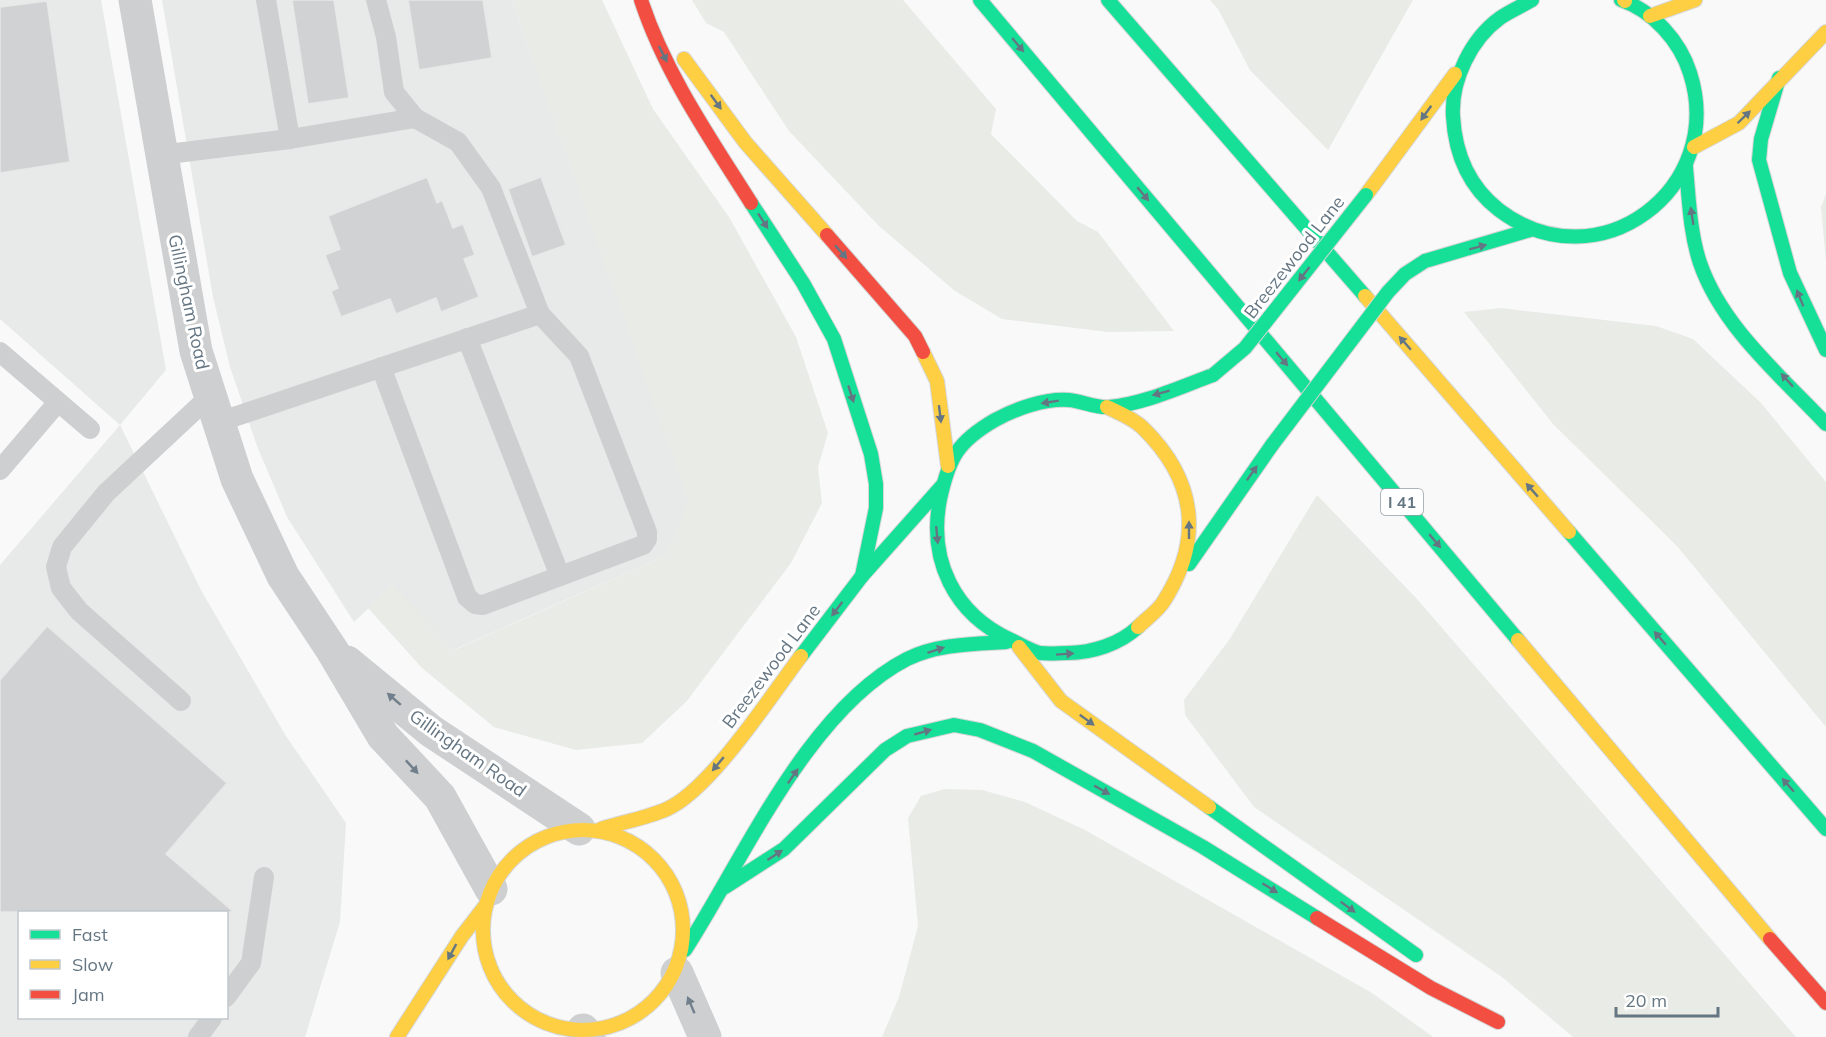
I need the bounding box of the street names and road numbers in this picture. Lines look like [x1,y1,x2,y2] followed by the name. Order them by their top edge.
[1239,191,1349,323] street label: Breezewood Lane
[163,232,215,372] street label: Gillingham Road
[1381,489,1423,515] road number: I 41
[717,599,825,733] street label: Breezewood Lane
[405,704,531,802] street label: Gillingham Road

